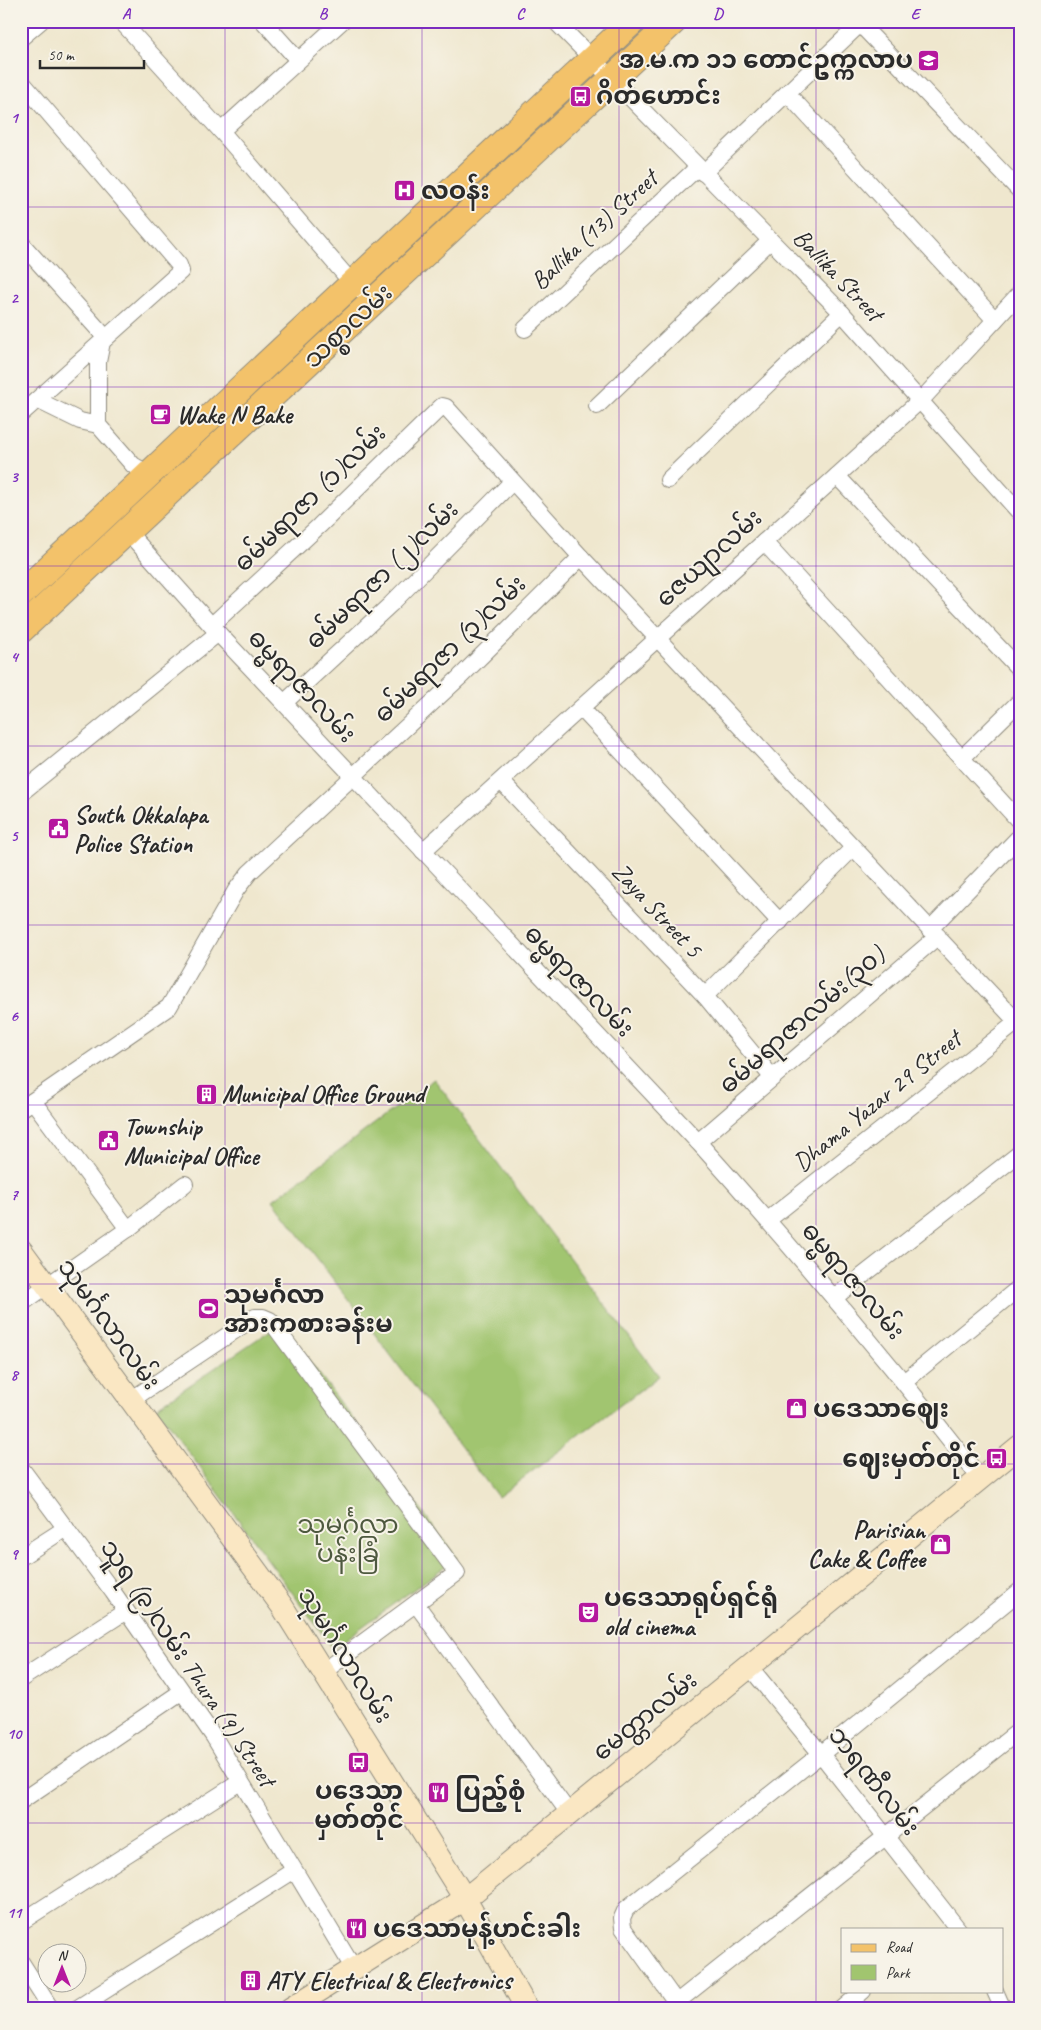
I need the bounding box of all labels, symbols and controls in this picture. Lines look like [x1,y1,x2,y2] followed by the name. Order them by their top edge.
[122,4,132,24] text: A
[319,4,329,24] text: B
[516,4,526,24] text: C
[713,4,724,24] text: D
[911,4,922,24] text: E
[40,38,144,70] scale bar
[619,42,913,80] place label: အ.မ.က ၁၁ တောင်ဥက္ကလာပ
[48,46,75,65] text: 50 m
[917,48,941,72] school or university icon: အ.မ.က ၁၁ တောင်ဥက္ကလာပ
[596,78,721,112] place label: ဂိတ်ဟောင်း
[568,84,592,108] bus stop icon: ဂိတ်ဟောင်း
[10,108,19,128] text: 1
[524,161,667,297] street label: Ballika (13) Street
[421,173,490,211] place label: လဝန်း
[393,179,417,203] hospital icon: လဝန်း
[786,222,893,331] street label: Ballika Street
[295,275,402,379] street label: သစ္စာလမ်း
[10,288,19,308] text: 2
[177,399,294,431] place label: Wake N Bake
[149,403,173,427] cafe icon: Wake N Bake
[226,416,396,582] street label: ဓမ်မရာဇာ (၁)လမ်း
[10,467,19,487] text: 3
[297,492,468,659] street label: ဓမ်မရာဇာ (၂)လမ်း
[648,500,772,617] street label: ဇေယျာလမ်း
[366,567,536,733] street label: ဓမ်မရာဇာ (၃)လမ်း
[238,621,364,753] street label: ဓမ္မရာဇာလမ်း
[10,647,19,667] text: 4
[74,799,210,860] place label: South Okkalapa Police Station
[46,817,70,841] public building icon: South Okkalapa Police Station
[11,826,20,846] text: 5
[605,856,710,966] street label: Zaya Street 5
[514,917,642,1047] street label: ဓမ္မရာဇာလမ်း
[711,936,896,1104] street label: ဓမ်မရာဇာလမ်း(၃၀)
[10,1006,19,1026] text: 6
[787,1021,970,1179] street label: Dhama Yazar 29 Street
[222,1078,429,1110] place label: Municipal Office Ground
[194,1082,218,1106] building icon: Municipal Office Ground
[124,1111,261,1172] place label: Township Municipal Office
[96,1129,120,1153] public building icon: Township Municipal Office
[10,1185,19,1205] text: 7
[791,1214,913,1350] street label: ဓမ္မရာဇာလမ်း
[47,1251,169,1398] street label: သုမင်္ဂလာလမ်း
[224,1278,393,1344] place label: သုမင်္ဂလာ အားကစားခန်းမ
[196,1297,220,1321] sports icon: သုမင်္ဂလာ အားကစားခန်းမ
[10,1365,19,1385] text: 8
[813,1393,949,1429] place label: ပဒေသာဈေး
[785,1397,809,1421] shop icon: ပဒေသာဈေး
[842,1441,980,1479] place label: ဈေးမှတ်တိုင်
[984,1447,1008,1471] bus stop icon: ဈေးမှတ်တိုင်
[297,1507,399,1574] park label: သုမင်္ဂလာ ပန်းခြံ
[808,1514,927,1575] place label: Parisian Cake & Coffee
[90,1532,287,1798] street label: သူရ (၉)လမ်း Thura (9) Street
[929,1532,953,1556] shop icon: Parisian Cake & Coffee
[10,1544,19,1564] text: 9
[287,1580,401,1731] street label: သုမင်္ဂလာလမ်း
[604,1580,778,1643] place label: ပဒေသာရုပ်ရှင်ရုံ old cinema
[576,1600,600,1624] theatre icon: ပဒေသာရုပ်ရှင်ရုံ old cinema
[585,1663,706,1771] street label: မေတ္တာလမ်း
[818,1719,928,1845] street label: ဘရဏီလမ်း
[7,1724,23,1744] text: 10
[347,1750,371,1774] bus stop icon: ပဒေသာ မှတ်တိုင်
[455,1774,525,1812] place label: ပြည့်စုံ
[314,1775,404,1840] place label: ပဒေသာ မှတ်တိုင်
[427,1780,451,1804] restaurant icon: ပြည့်စုံ
[7,1903,23,1923] text: 11
[373,1911,581,1949] place label: ပဒေသာမုန့်ဟင်းခါး
[345,1917,369,1941] restaurant icon: ပဒေသာမုန့်ဟင်းခါး
[841,1928,1004,1992] legend
[886,1938,913,1957] text: Road
[38,1942,88,1992] north arrow
[58,1947,69,1964] text: N
[886,1964,911,1983] text: Park
[266,1965,514,1997] place label: ATY Electrical & Electronics
[238,1969,262,1993] building icon: ATY Electrical & Electronics

